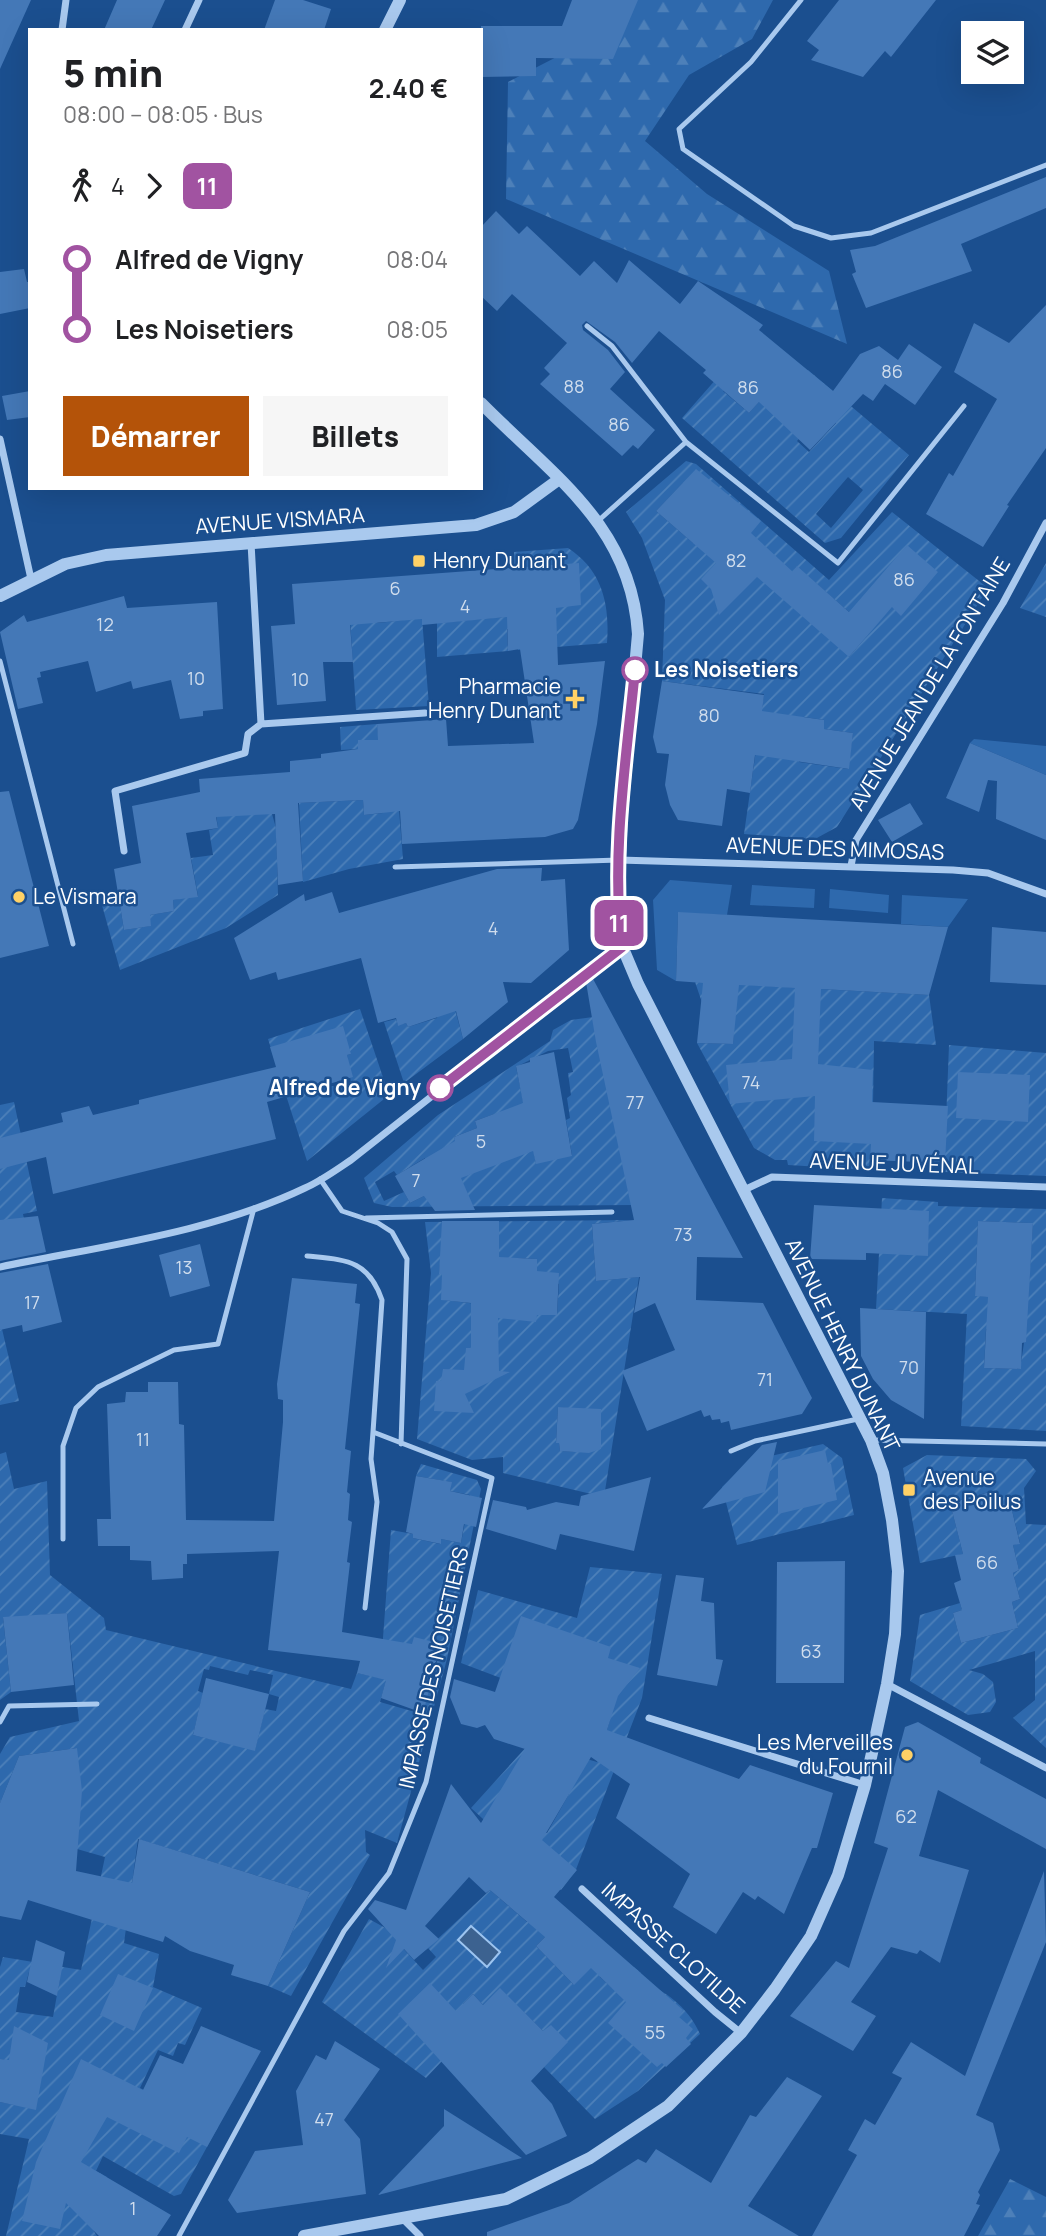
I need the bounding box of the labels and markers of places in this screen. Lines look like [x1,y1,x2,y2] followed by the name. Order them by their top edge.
[433,546,566,574] place label: Henry Dunant
[411,553,427,569] marker: Henry Dunant
[654,655,798,683] place label: Les Noisetiers
[622,657,648,683] marker: Les Noisetiers
[428,672,561,724] place label: Pharmacie Henry Dunant
[567,691,583,707] marker: Pharmacie Henry Dunant
[33,882,137,910] place label: Le Vismara
[11,889,27,905] marker: Le Vismara
[269,1073,421,1101] place label: Alfred de Vigny
[427,1075,453,1101] marker: Alfred de Vigny
[923,1463,1021,1515] place label: Avenue des Poilus
[901,1482,917,1498] marker: Avenue des Poilus
[757,1728,893,1780] place label: Les Merveilles du Fournil
[899,1747,915,1763] marker: Les Merveilles du Fournil

